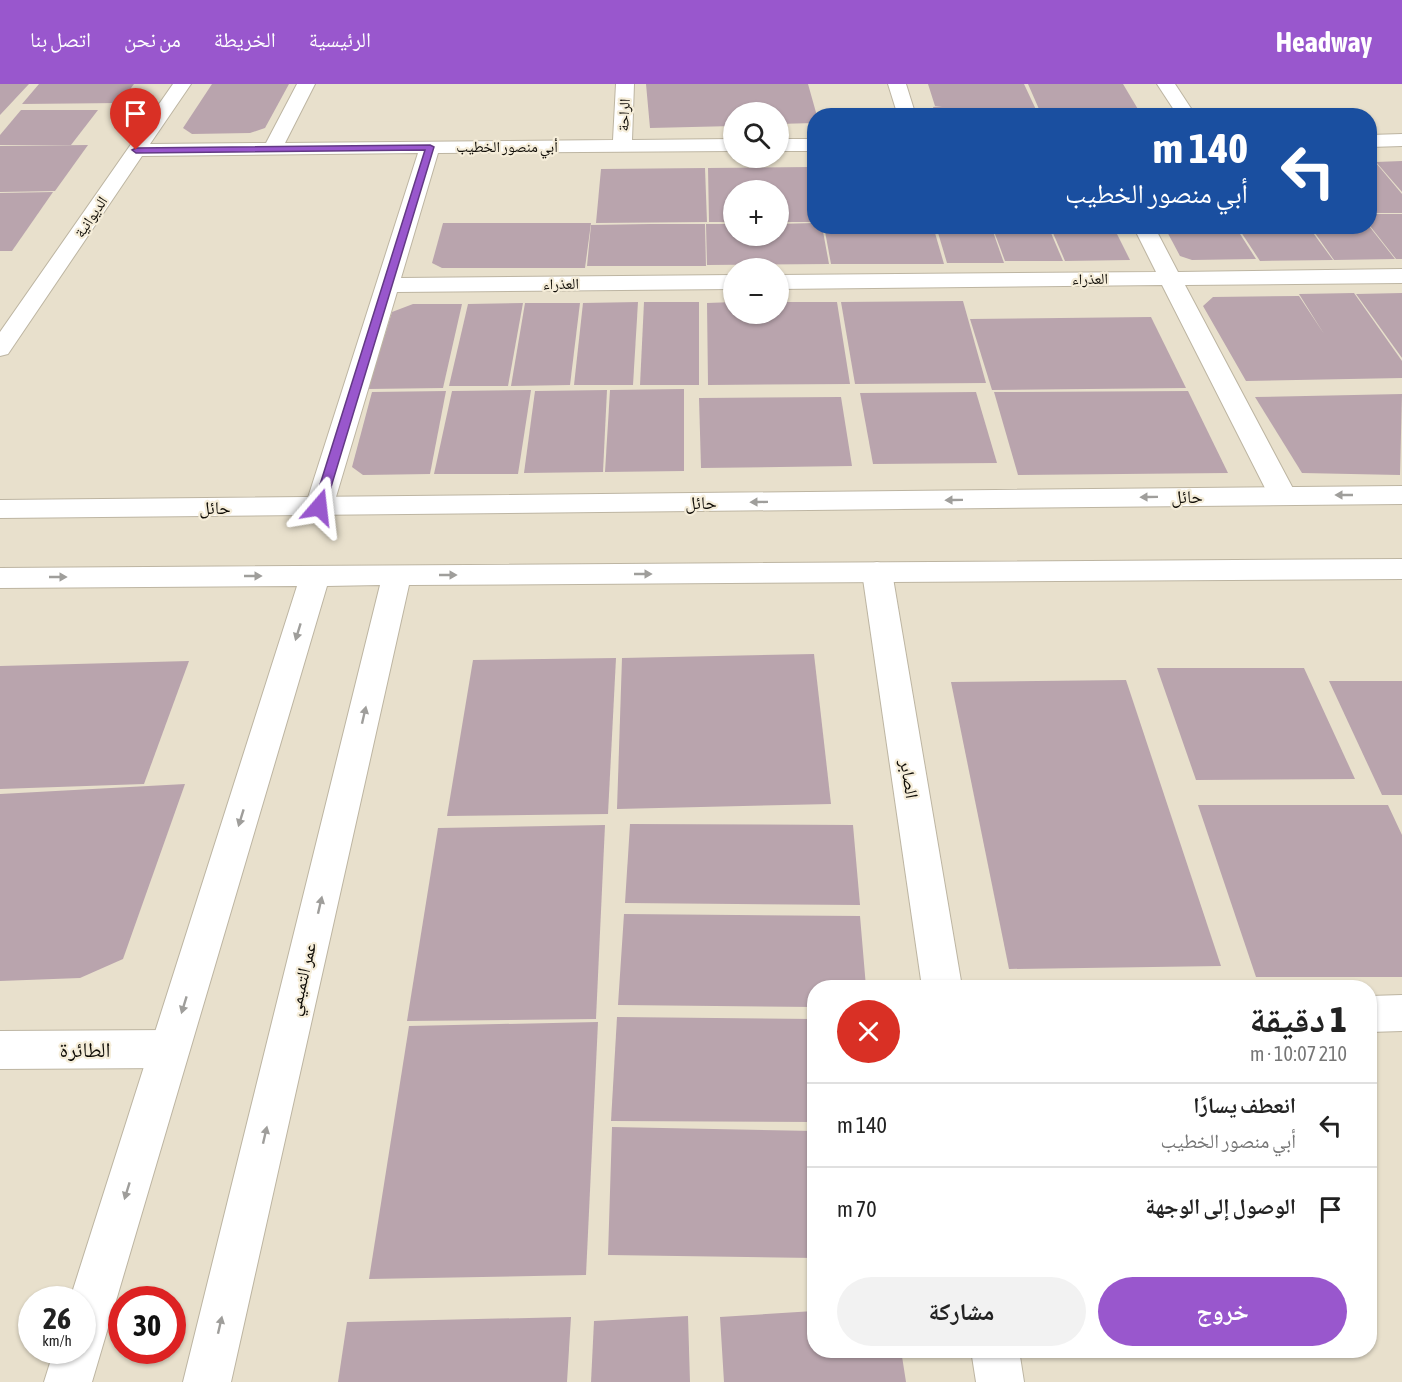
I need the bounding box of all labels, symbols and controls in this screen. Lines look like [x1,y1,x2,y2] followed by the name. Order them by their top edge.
[1276,26,1372,58] text: Headway
[30,27,91,51] text: اتصل بنا
[124,27,181,51] text: من نحن
[214,27,276,51] text: الخريطة
[309,27,371,51] text: الرئيسية
[110,88,161,150] pin
[119,97,152,130] icon: arrive
[614,98,634,132] street label: الراحة
[723,102,789,324] map controls
[723,102,789,168] button: search
[1153,124,1248,172] text: 140 m
[1269,132,1347,210] icon: left
[456,138,558,159] street label: أبي منصور الخطيب
[1065,178,1248,209] text: أبي منصور الخطيب
[723,180,789,246] button: +
[71,193,111,241] street label: الديوانية
[723,258,789,324] button: −
[1072,270,1108,288] street label: العذراء
[543,275,579,293] street label: العذراء
[287,475,351,539] position arrow
[1171,486,1203,508] street label: حائل
[1334,490,1353,500] one-way arrow
[685,492,717,514] street label: حائل
[1139,493,1158,502] one-way arrow
[944,495,963,505] one-way arrow
[199,497,231,519] street label: حائل
[749,497,768,507] one-way arrow
[634,569,653,578] one-way arrow
[439,570,458,580] one-way arrow
[244,571,263,581] one-way arrow
[49,573,68,582] one-way arrow
[293,623,302,641] one-way arrow
[360,706,370,724] one-way arrow
[895,757,923,800] street label: الصابر
[236,809,245,827] one-way arrow
[315,895,325,914] one-way arrow
[283,940,325,1019] street label: عمر التميمي
[179,996,188,1014] one-way arrow
[1250,998,1347,1040] text: 1 دقيقة
[837,1000,900,1063] button: close
[60,1037,110,1061] street label: الطائرة
[1250,1042,1347,1065] text: 210 m · 10:07
[1193,1092,1296,1118] text: انعطف يسارًا
[1314,1109,1347,1142] icon: left
[837,1112,887,1138] text: 140 m
[261,1126,271,1144] one-way arrow
[1160,1129,1296,1152] text: أبي منصور الخطيب
[122,1182,131,1200] one-way arrow
[1145,1193,1296,1219] text: الوصول إلى الوجهة
[1314,1193,1347,1226] icon: arrive
[837,1196,877,1222] text: 70 m
[837,1277,1086,1346] button: مشاركة
[1098,1277,1347,1346] button: خروج
[108,1286,186,1364] speed limit sign: 30
[43,1301,71,1335] text: 26
[216,1316,226,1334] one-way arrow
[42,1332,72,1349] text: km/h

